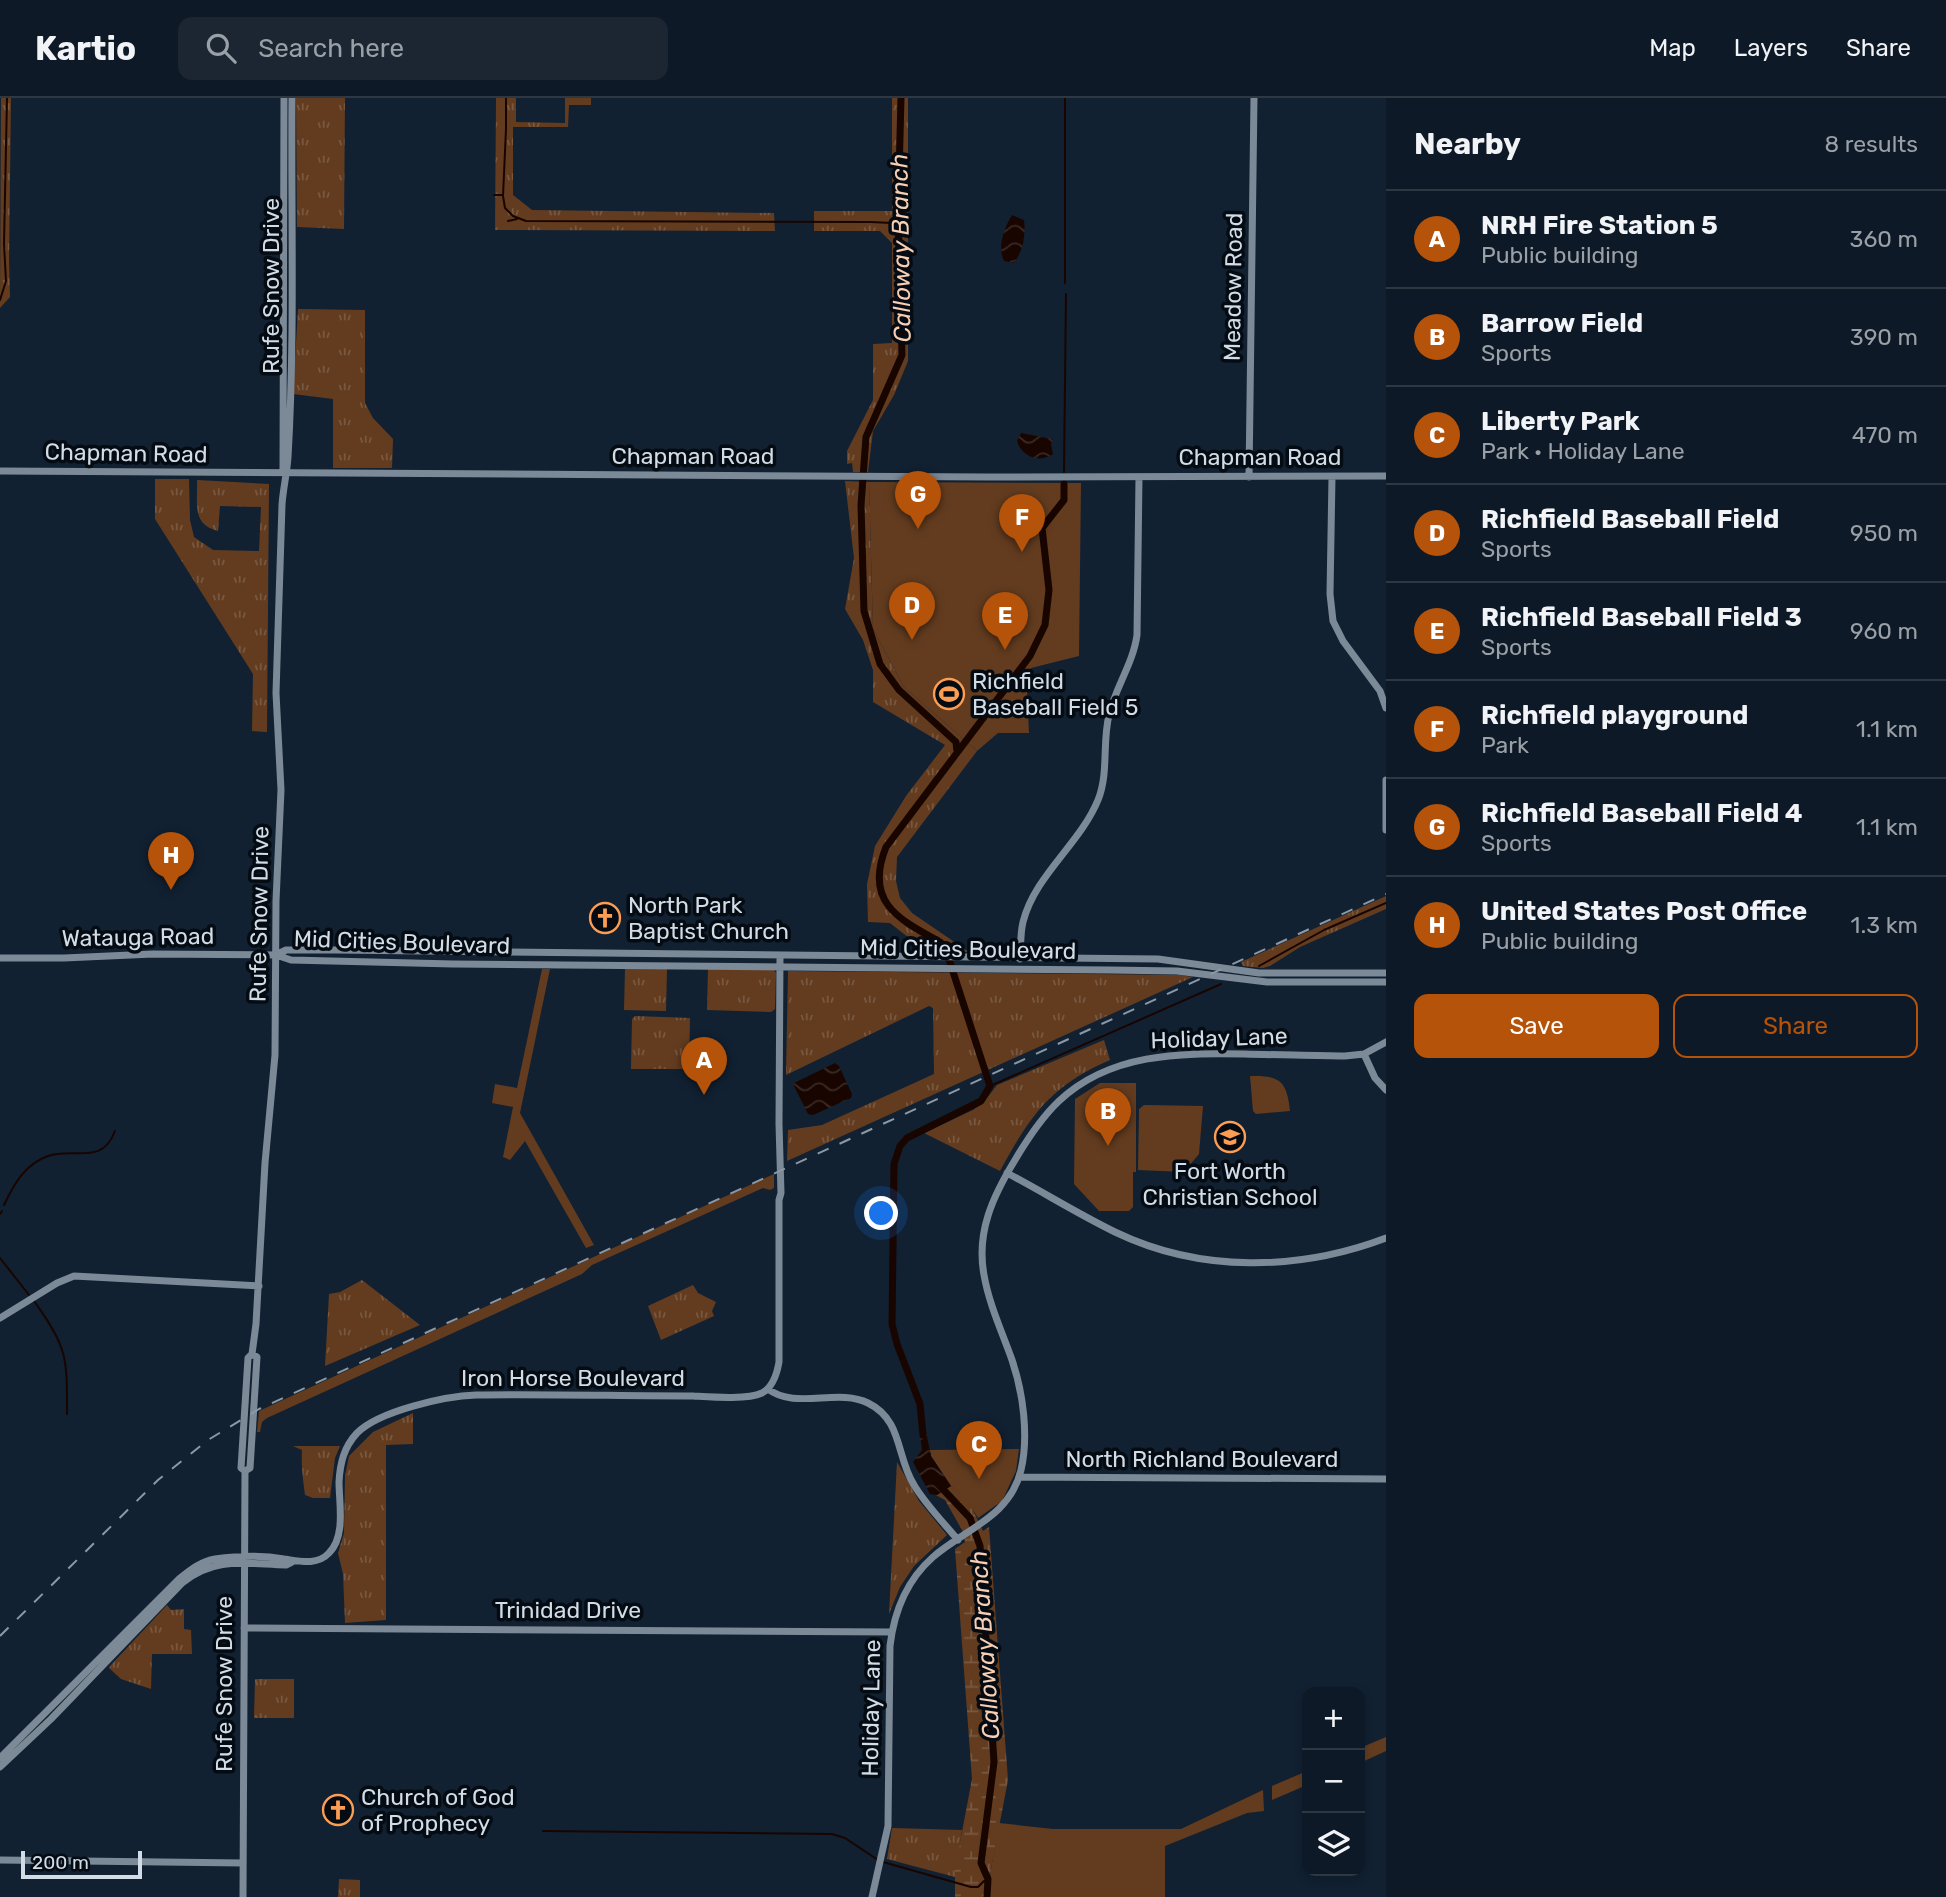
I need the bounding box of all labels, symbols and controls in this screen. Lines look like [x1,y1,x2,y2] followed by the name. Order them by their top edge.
[178,17,668,80] search box
[35,29,136,68] text: Kartio
[202,29,240,67] icon: search
[258,33,404,64] text: Search here
[1649,34,1696,62] text: Map
[1734,34,1808,62] text: Layers
[1846,34,1911,62] text: Share
[1414,126,1521,162] text: Nearby
[1824,130,1918,158] text: 8 results
[885,153,917,343] water label: Calloway Branch
[257,198,285,374] street label: Rufe Snow Drive
[1481,210,1718,241] text: NRH Fire Station 5
[1218,213,1248,361] street label: Meadow Road
[1429,225,1445,253] text: A
[1850,225,1918,253] text: 360 m
[1481,241,1638,269] text: Public building
[1481,308,1643,339] text: Barrow Field
[1429,323,1445,351] text: B
[1850,323,1918,351] text: 390 m
[1481,339,1552,367] text: Sports
[1481,406,1640,437] text: Liberty Park
[1429,421,1445,449] text: C
[1852,421,1918,449] text: 470 m
[1481,437,1685,465] text: Park · Holiday Lane
[44,438,208,468] street label: Chapman Road
[612,442,774,470] street label: Chapman Road
[1179,443,1341,471] street label: Chapman Road
[895,471,941,529] pin: G
[999,494,1045,552] pin: F
[1481,504,1779,535] text: Richfield Baseball Field
[1429,519,1445,547] text: D
[1850,519,1918,547] text: 950 m
[1481,535,1552,563] text: Sports
[889,582,935,640] pin: D
[982,592,1028,650] pin: E
[1481,602,1802,633] text: Richfield Baseball Field 3
[1430,617,1444,645] text: E
[1850,617,1918,645] text: 960 m
[1481,633,1552,661] text: Sports
[972,667,1138,721] place label: Richfield Baseball Field 5
[932,677,966,711] sports icon: Richfield Baseball Field 5
[1481,700,1749,731] text: Richfield playground
[1430,715,1444,743] text: F
[1856,715,1918,743] text: 1.1 km
[1481,731,1529,759] text: Park
[1481,798,1803,829] text: Richfield Baseball Field 4
[1429,813,1445,841] text: G
[1856,813,1918,841] text: 1.1 km
[243,826,275,1002] street label: Rufe Snow Drive
[1481,829,1552,857] text: Sports
[148,832,194,890] pin: H
[628,891,789,945] place label: North Park Baptist Church
[1481,896,1807,927] text: United States Post Office
[588,901,622,935] church icon: North Park Baptist Church
[1428,911,1446,939] text: H
[1851,911,1918,939] text: 1.3 km
[61,922,215,952] street label: Watauga Road
[293,924,511,960] street label: Mid Cities Boulevard
[1481,927,1638,955] text: Public building
[860,933,1076,965] street label: Mid Cities Boulevard
[1414,994,1659,1058] button: Save
[1673,994,1918,1058] button: Share
[1150,1022,1288,1054] street label: Holiday Lane
[681,1037,727,1095] pin: A
[1085,1088,1131,1146] pin: B
[1213,1120,1247,1154] school or university icon: Fort Worth Christian School
[1142,1157,1318,1211] place label: Fort Worth Christian School
[864,1196,898,1230] your location
[461,1364,685,1392] street label: Iron Horse Boulevard
[956,1421,1002,1479] pin: C
[1065,1445,1339,1473] street label: North Richland Boulevard
[964,1550,1006,1740] water label: Calloway Branch
[210,1596,238,1772] street label: Rufe Snow Drive
[495,1596,641,1624] street label: Trinidad Drive
[856,1639,886,1777] street label: Holiday Lane
[1302,1687,1365,1876] map controls
[1302,1687,1365,1750] button: +
[1302,1750,1365,1813] button: −
[361,1783,515,1837] place label: Church of God of Prophecy
[321,1793,355,1827] church icon: Church of God of Prophecy
[1302,1813,1365,1876] button: layers
[21,1848,142,1880] scale bar
[32,1851,89,1874] text: 200 m

